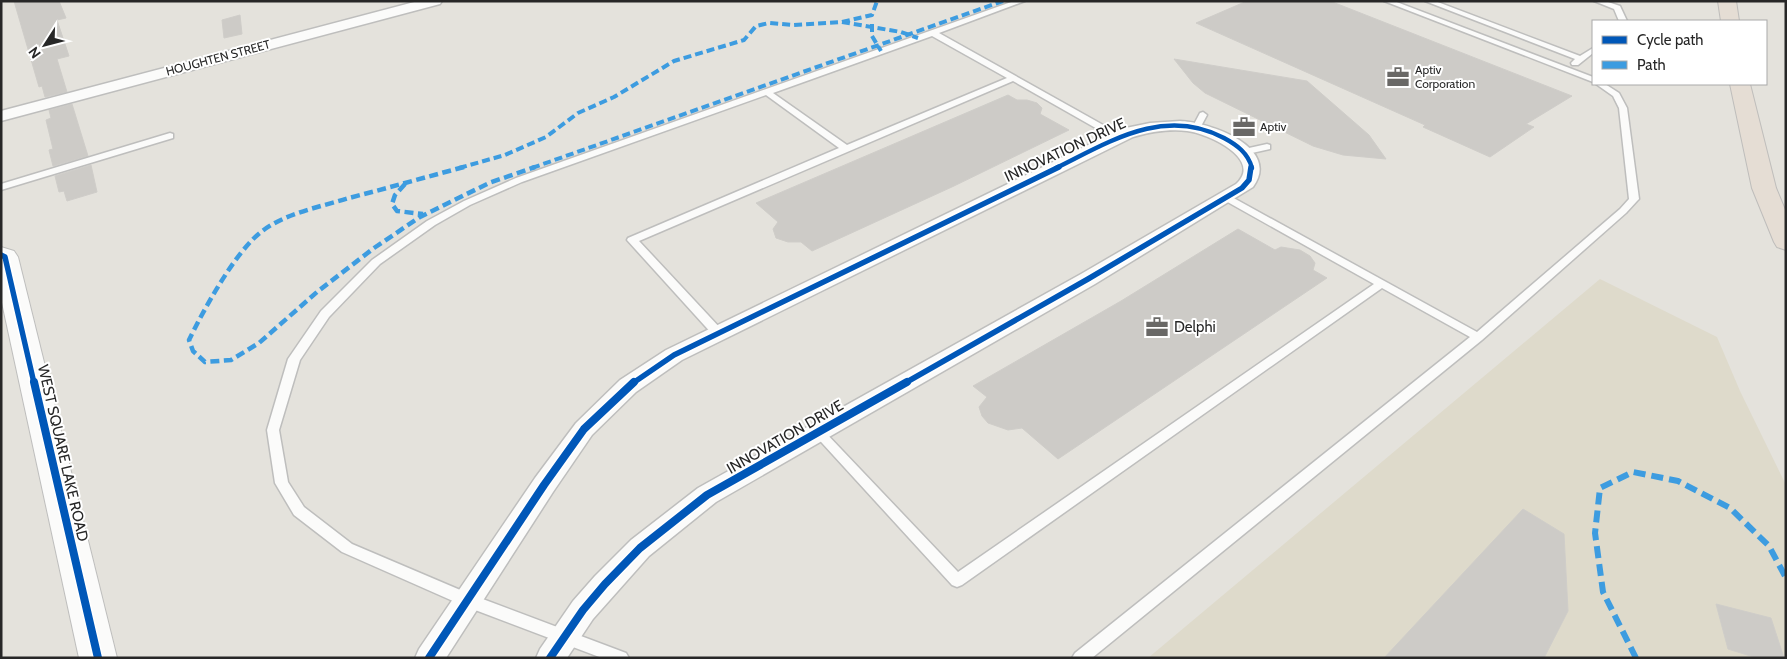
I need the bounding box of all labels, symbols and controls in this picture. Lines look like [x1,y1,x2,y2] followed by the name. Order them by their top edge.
[20,20,70,70] north arrow
[1592,20,1767,85] legend
[1637,31,1703,49] text: Cycle path
[164,36,272,79] street label: HOUGHTEN STREET
[24,43,45,62] text: N
[1637,56,1666,74] text: Path
[1415,62,1475,91] place label: Aptiv Corporation
[1385,64,1411,90] office icon: Aptiv Corporation
[1002,114,1128,186] street label: INNOVATION DRIVE
[1231,114,1257,140] office icon: Aptiv
[1260,119,1287,134] place label: Aptiv
[1144,314,1170,340] office icon: Delphi
[1174,318,1216,336] place label: Delphi
[34,363,92,543] street label: WEST SQUARE LAKE ROAD
[723,396,847,478] street label: INNOVATION DRIVE

